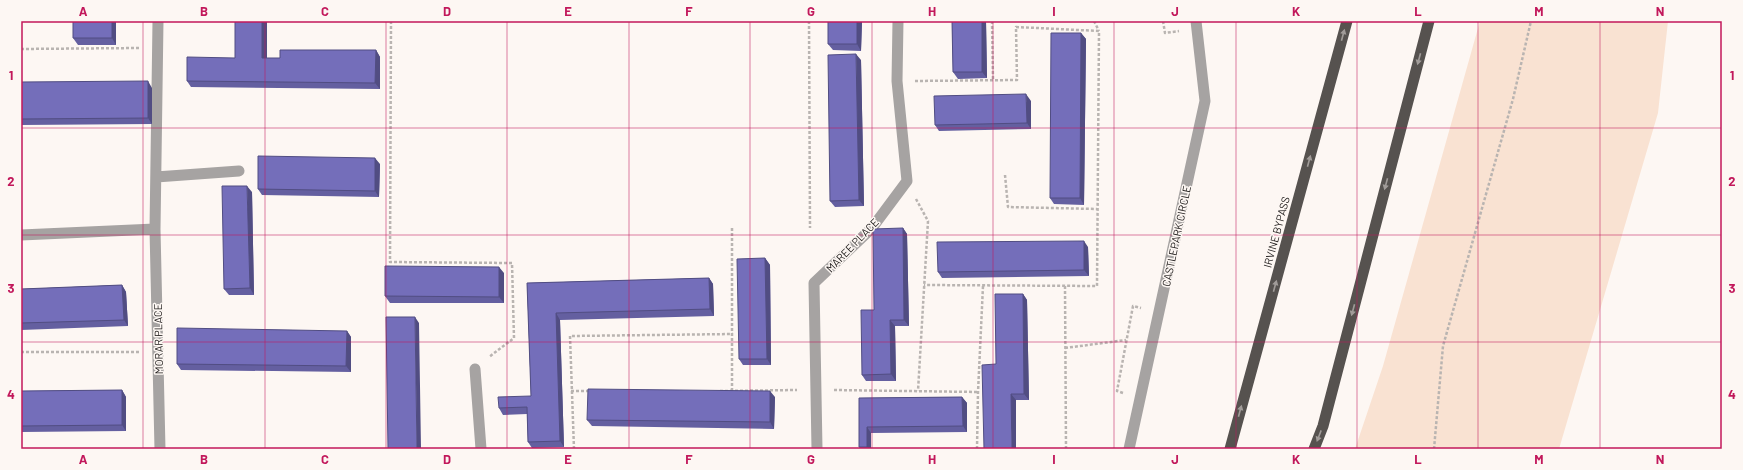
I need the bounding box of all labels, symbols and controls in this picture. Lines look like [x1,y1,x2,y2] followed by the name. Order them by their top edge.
[79,3,88,19] text: A
[200,3,208,19] text: B
[321,3,329,19] text: C
[443,3,451,19] text: D
[564,3,572,19] text: E
[685,3,693,19] text: F
[807,3,815,19] text: G
[928,3,936,19] text: H
[1052,3,1056,19] text: I
[1171,3,1179,19] text: J
[1292,3,1300,19] text: K
[1414,3,1422,19] text: L
[1534,3,1544,19] text: M
[1656,3,1664,19] text: N
[1341,29,1347,42] one-way arrow
[1416,52,1422,65] one-way arrow
[9,67,13,83] text: 1
[1730,67,1734,83] text: 1
[1306,154,1312,166] one-way arrow
[7,173,15,189] text: 2
[1728,173,1736,189] text: 2
[1383,178,1389,191] one-way arrow
[1159,184,1193,288] street label: CASTLEPARK CIRCLE
[1260,195,1292,269] street label: IRVINE BYPASS
[823,215,881,275] street label: MAREE PLACE
[7,280,15,296] text: 3
[1272,280,1278,292] one-way arrow
[1728,280,1736,296] text: 3
[151,303,165,374] street label: MORAR PLACE
[1350,304,1356,316] one-way arrow
[7,386,15,402] text: 4
[1728,386,1736,402] text: 4
[1237,405,1243,417] one-way arrow
[1316,430,1322,442] one-way arrow
[79,451,88,467] text: A
[200,451,208,467] text: B
[321,451,329,467] text: C
[443,451,451,467] text: D
[564,451,572,467] text: E
[685,451,693,467] text: F
[807,451,815,467] text: G
[928,451,936,467] text: H
[1052,451,1056,467] text: I
[1171,451,1179,467] text: J
[1292,451,1300,467] text: K
[1414,451,1422,467] text: L
[1534,451,1544,467] text: M
[1656,451,1664,467] text: N

